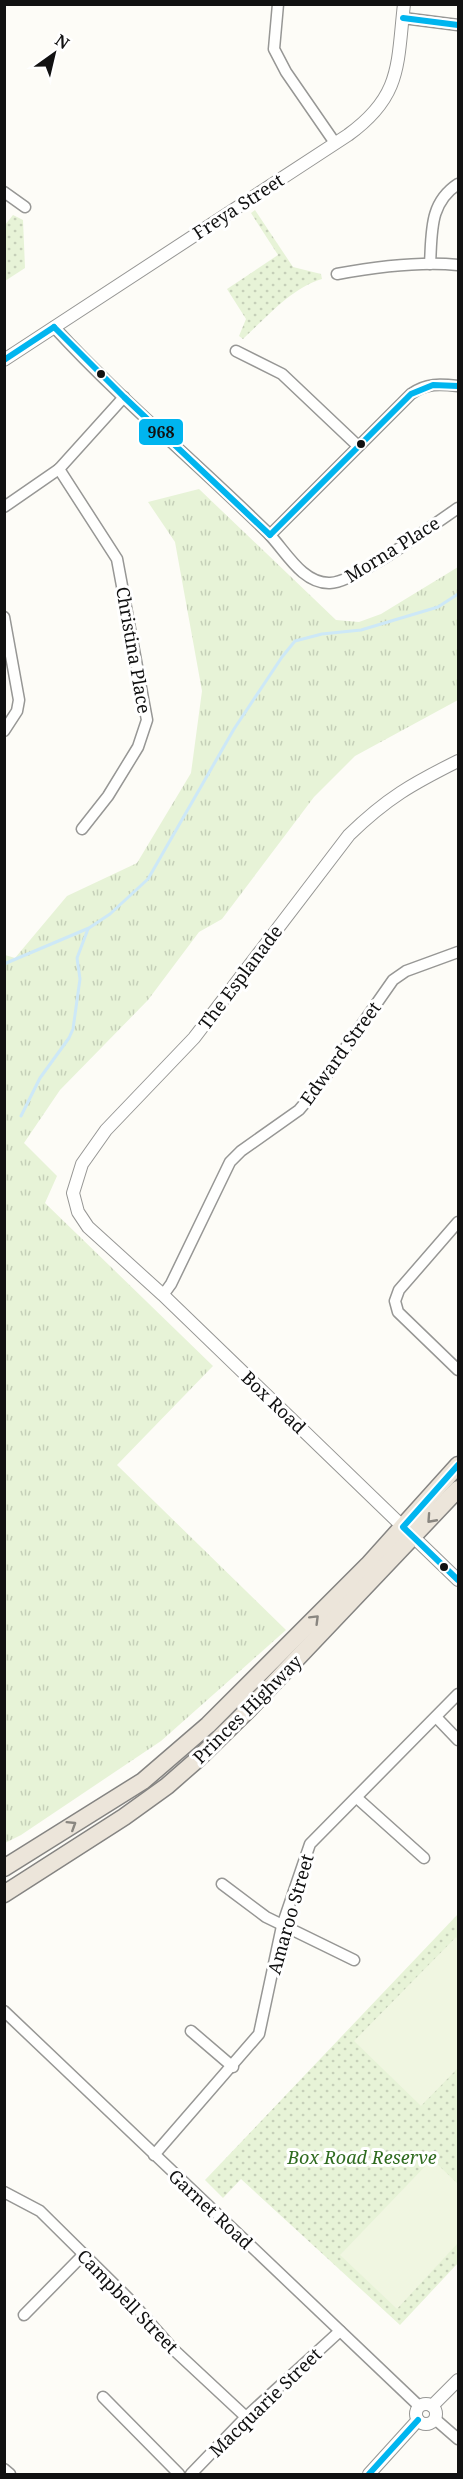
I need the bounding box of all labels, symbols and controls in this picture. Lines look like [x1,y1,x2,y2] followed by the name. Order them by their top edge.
[24,24,84,84] north arrow
[51,29,74,54] text: N
[188,168,288,244] street label: Freya Street
[95,368,107,380] unlabelled marker
[138,418,184,446] line badge: 968
[147,421,175,443] text: 968
[355,438,367,450] unlabelled marker
[340,510,444,588] street label: Morna Place
[111,585,157,715] street label: Christina Place
[193,920,287,1034] street label: The Esplanade
[294,996,386,1110] street label: Edward Street
[237,1365,311,1439] street label: Box Road
[427,1512,438,1523] one-way arrow
[438,1561,450,1573] unlabelled marker
[308,1615,319,1626] one-way arrow
[187,1649,307,1769] street label: Princes Highway
[65,1822,76,1833] one-way arrow
[261,1851,319,1977] street label: Amaroo Street
[286,2145,437,2169] park label: Box Road Reserve
[164,2164,258,2254] street label: Garnet Road
[72,2244,184,2358] street label: Campbell Street
[204,2342,326,2462] street label: Macquarie Street

